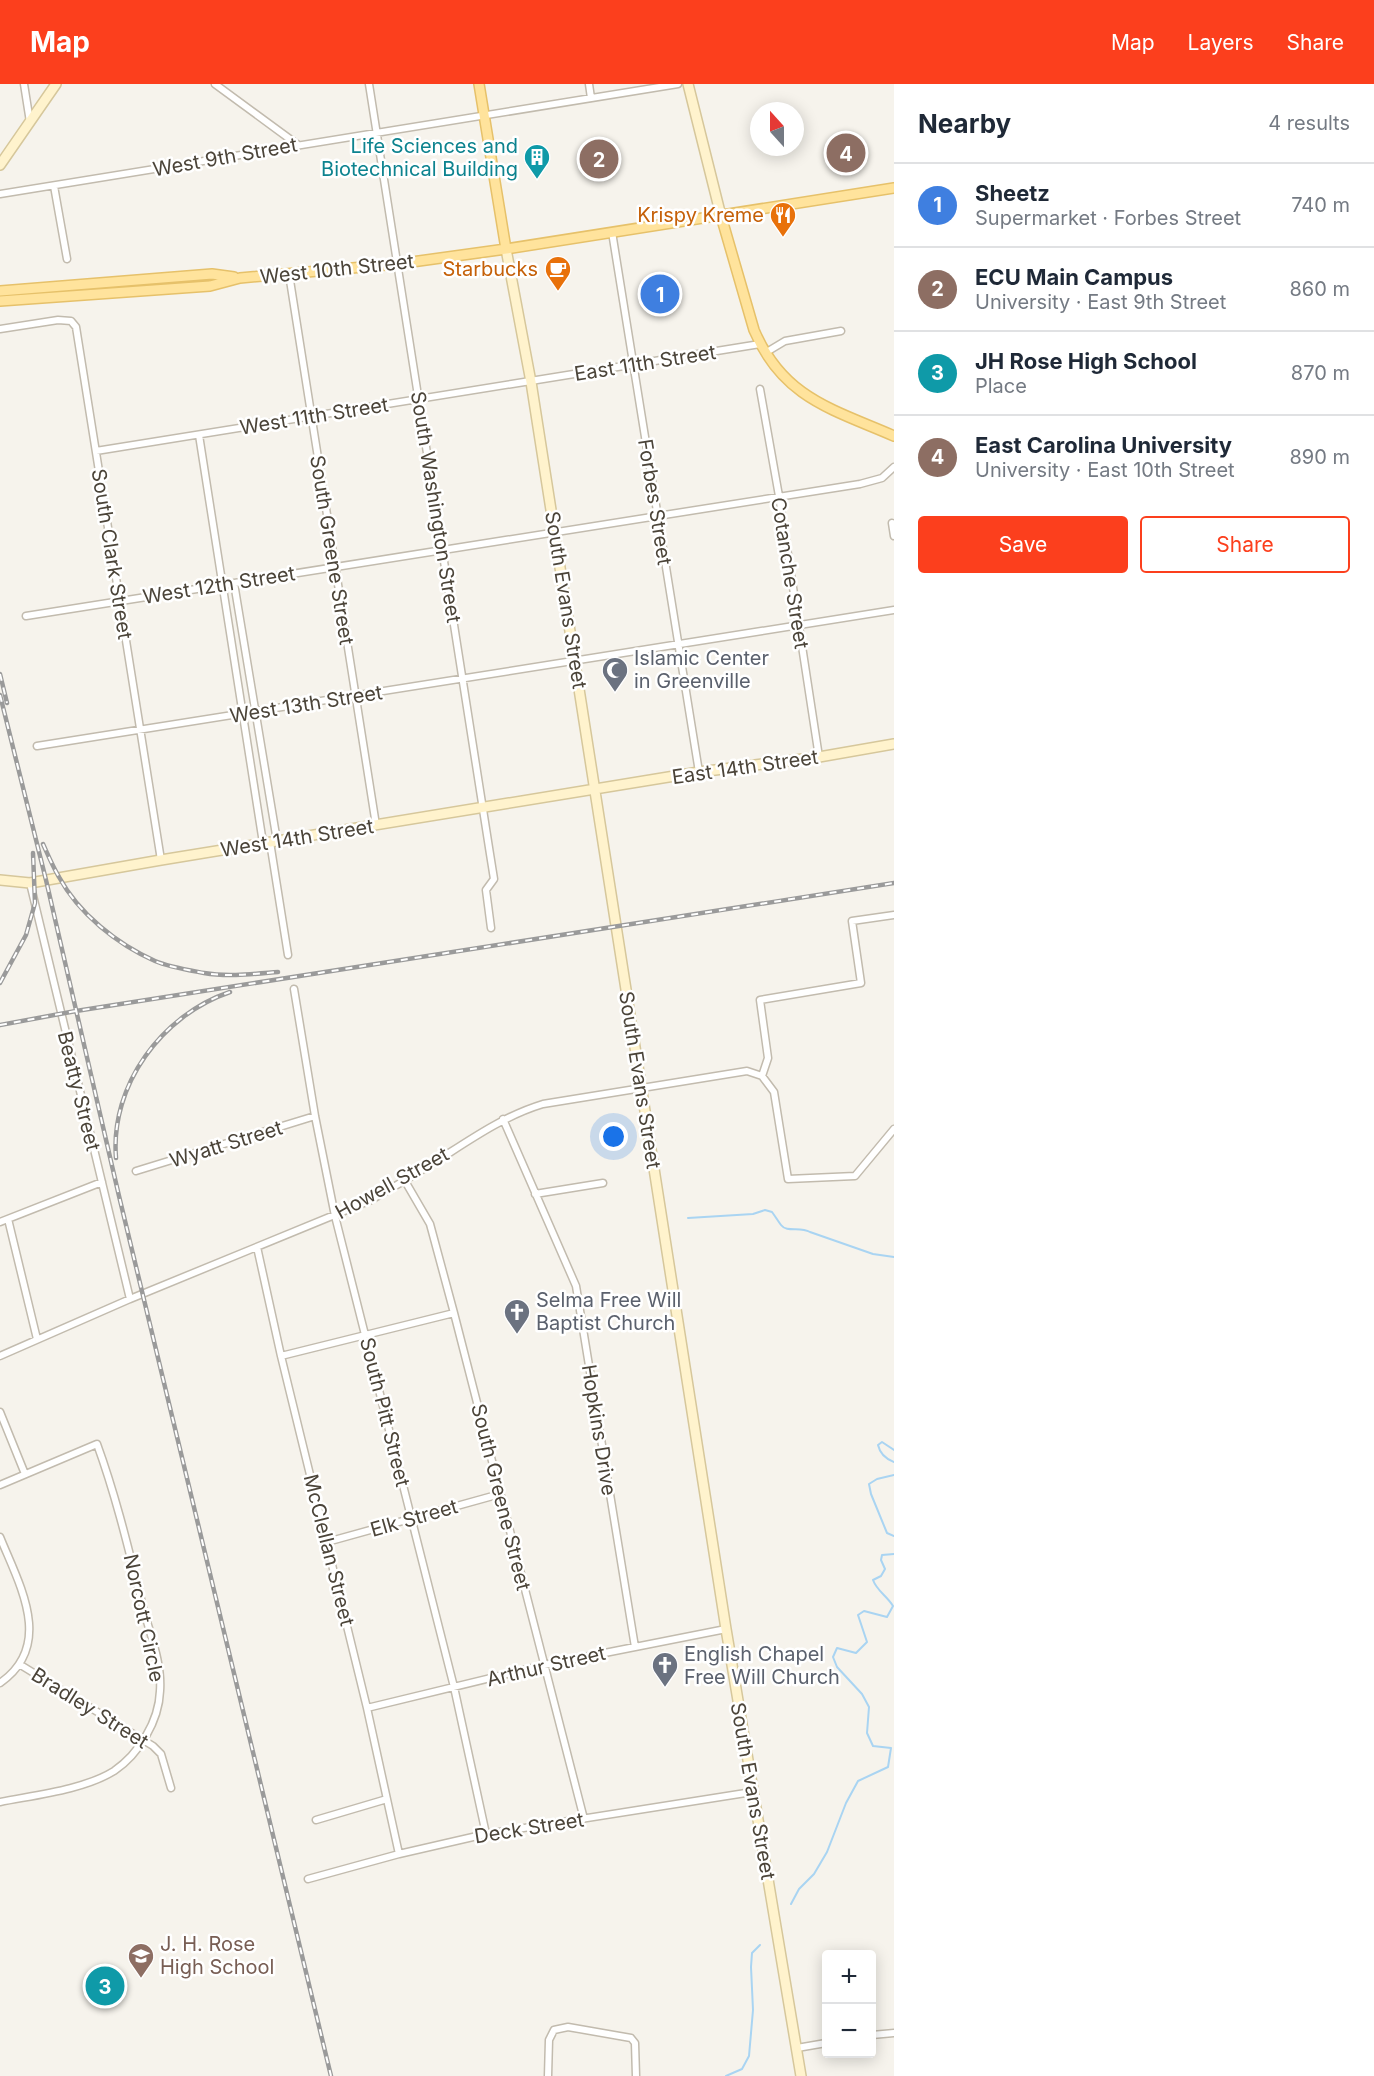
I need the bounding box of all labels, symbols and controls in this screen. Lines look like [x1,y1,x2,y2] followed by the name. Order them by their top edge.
[30,25,90,59] text: Map
[1111,30,1155,55] text: Map
[1188,30,1254,55] text: Layers
[1287,30,1344,55] text: Share
[750,102,804,156] north arrow
[918,108,1011,139] text: Nearby
[1268,111,1350,135] text: 4 results
[826,130,866,176] pin: 4
[151,132,300,182] street label: West 9th Street
[321,134,518,181] place label: Life Sciences and Biotechnical Building
[580,136,618,182] pin: 2
[522,142,552,180] building icon: Life Sciences and Biotechnical Building
[975,180,1050,206] text: Sheetz
[933,193,942,217] text: 1
[1291,193,1350,217] text: 740 m
[768,200,798,238] restaurant icon: Krispy Kreme
[637,203,764,227] place label: Krispy Kreme
[975,206,1241,230] text: Supermarket · Forbes Street
[259,249,416,289] street label: West 10th Street
[543,254,573,292] cafe icon: Starbucks
[442,257,538,281] place label: Starbucks
[975,264,1173,290] text: ECU Main Campus
[640,272,680,316] pin: 1
[931,277,944,301] text: 2
[1289,277,1350,301] text: 860 m
[975,290,1226,314] text: University · East 9th Street
[573,340,718,386] street label: East 11th Street
[975,348,1197,374] text: JH Rose High School
[931,361,944,385] text: 3
[1291,361,1350,385] text: 870 m
[975,374,1027,398] text: Place
[406,390,466,625] street label: South Washington Street
[238,392,390,440] street label: West 11th Street
[975,432,1232,458] text: East Carolina University
[633,437,677,567] street label: Forbes Street
[931,445,944,469] text: 4
[1289,445,1350,469] text: 890 m
[305,453,359,647] street label: South Greene Street
[975,458,1235,482] text: University · East 10th Street
[87,467,137,641] street label: South Clark Street
[766,495,814,651] street label: Cotanche Street
[540,509,592,691] street label: South Evans Street
[918,516,1128,573] button: Save
[1140,516,1350,573] button: Share
[141,561,297,609] street label: West 12th Street
[634,646,770,693] place label: Islamic Center in Greenville
[600,655,630,693] mosque icon: Islamic Center in Greenville
[228,680,384,728] street label: West 13th Street
[670,745,820,789] street label: East 14th Street
[219,814,376,862] street label: West 14th Street
[614,989,666,1171] street label: South Evans Street
[53,1029,106,1154] street label: Beatty Street
[167,1115,286,1173] street label: Wyatt Street
[599,1122,628,1151] your location
[331,1142,453,1224] street label: Howell Street
[536,1288,681,1335] place label: Selma Free Will Baptist Church
[502,1297,532,1335] church icon: Selma Free Will Baptist Church
[355,1335,415,1490] street label: South Pitt Street
[577,1363,621,1497] street label: Hopkins Drive
[466,1401,536,1593] street label: South Greene Street
[299,1472,360,1629] street label: McClellan Street
[367,1494,461,1542] street label: Elk Street
[119,1552,169,1684] street label: Norcott Circle
[484,1641,608,1691] street label: Arthur Street
[684,1642,840,1689] place label: English Chapel Free Will Church
[650,1650,680,1688] church icon: English Chapel Free Will Church
[27,1662,153,1754] street label: Bradley Street
[726,1701,780,1882] street label: South Evans Street
[473,1807,586,1849] street label: Deck Street
[160,1932,274,1979] place label: J. H. Rose High School
[126,1941,156,1979] school or university icon: J. H. Rose High School
[822,1950,876,2058] map controls
[822,1950,876,2004] button: +
[86,1964,124,2008] pin: 3
[822,2004,876,2058] button: −

